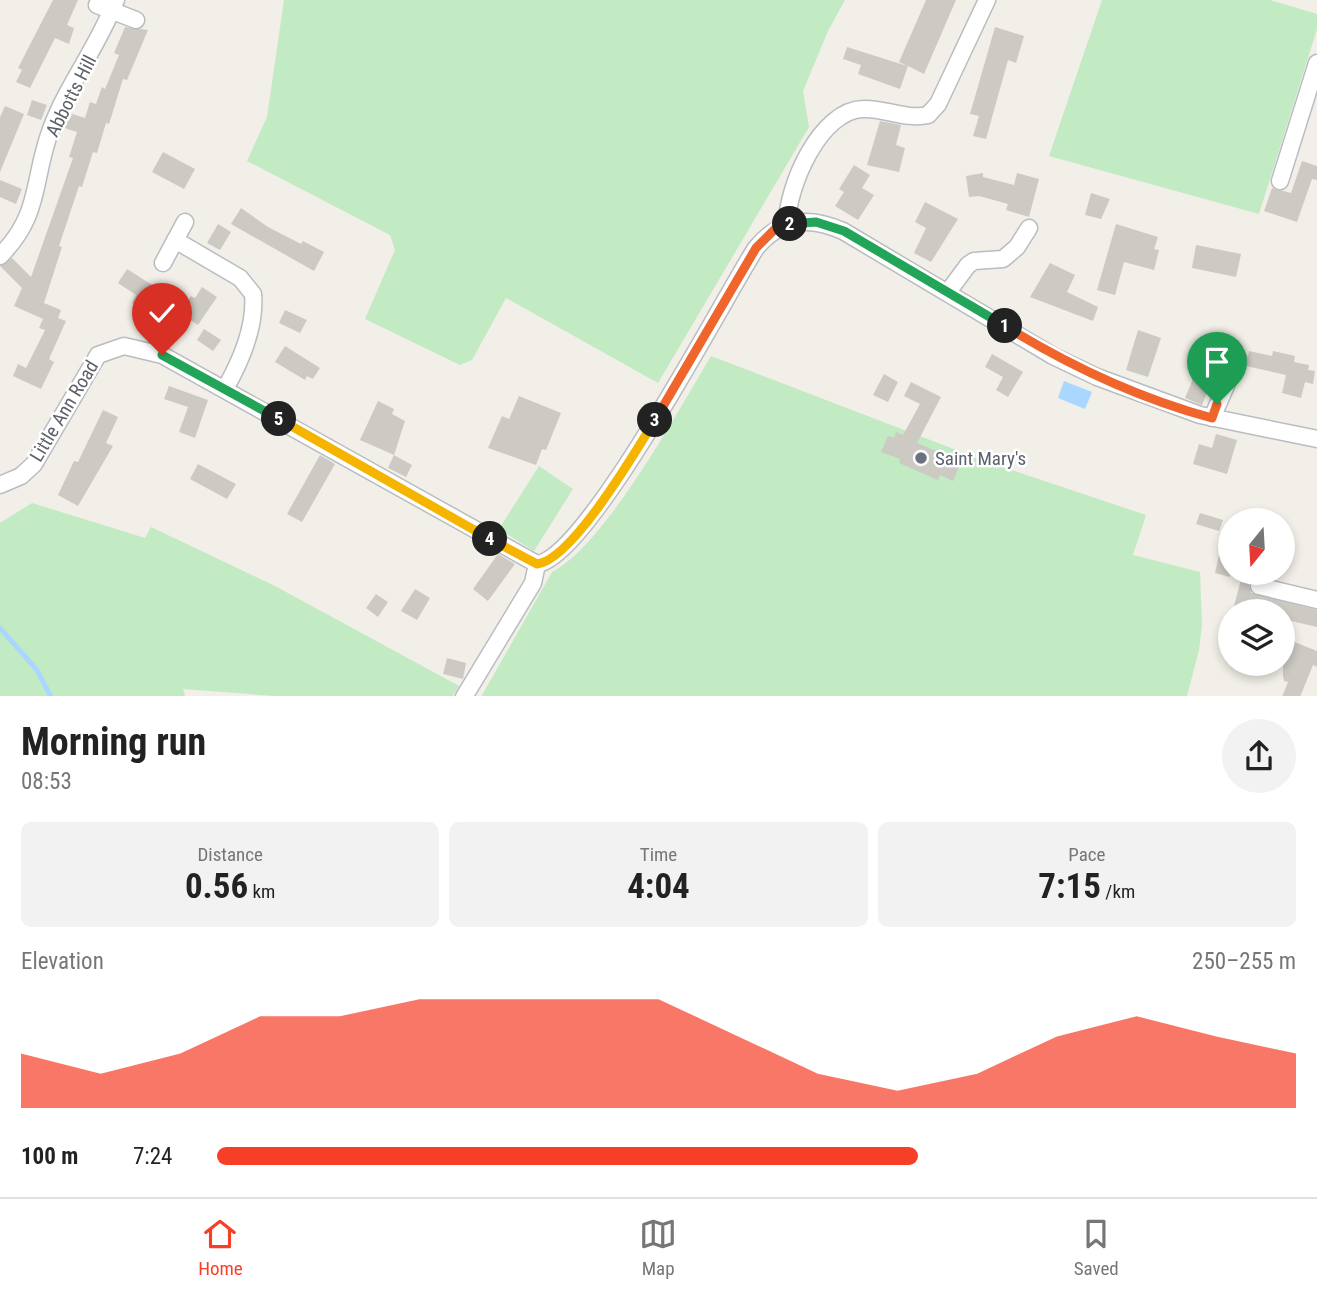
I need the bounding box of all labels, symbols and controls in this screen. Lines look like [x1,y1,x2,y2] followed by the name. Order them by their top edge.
[41,51,101,141] street label: Abbotts Hill
[772,206,808,242] pin: 2
[785,212,794,235] text: 2
[132,283,192,355] pin
[143,294,181,332] icon: check
[988,308,1023,344] pin: 1
[1000,314,1009,337] text: 1
[1187,332,1247,404] pin
[1198,343,1236,381] icon: arrive
[25,356,103,466] street label: Little Ann Road
[262,402,296,436] pin: 5
[638,402,672,438] pin: 3
[274,407,283,430] text: 5
[650,408,659,431] text: 3
[935,447,1026,470] place label: Saint Mary's
[913,450,929,466] marker: Saint Mary's
[1218,508,1295,584] north arrow
[1218,508,1295,676] map controls
[472,522,508,556] pin: 4
[485,527,494,550] text: 4
[1218,599,1295,676] button: layers
[1222,719,1296,793] button: share
[21,720,206,764] text: Morning run
[21,768,72,795] text: 08:53
[197,843,263,866] text: Distance
[640,843,677,866] text: Time
[1068,843,1105,866] text: Pace
[185,866,248,907] text: 0.56
[627,866,690,907] text: 4:04
[1038,866,1101,907] text: 7:15
[248,880,275,903] text: km
[1101,880,1135,903] text: /km
[21,948,104,975] text: Elevation
[1192,948,1296,975] text: 250–255 m
[21,1143,78,1170] text: 100 m
[133,1143,172,1170] text: 7:24
[198,1215,243,1280] tab: Home
[639,1215,677,1280] tab: Map
[1074,1215,1119,1280] tab: Saved

